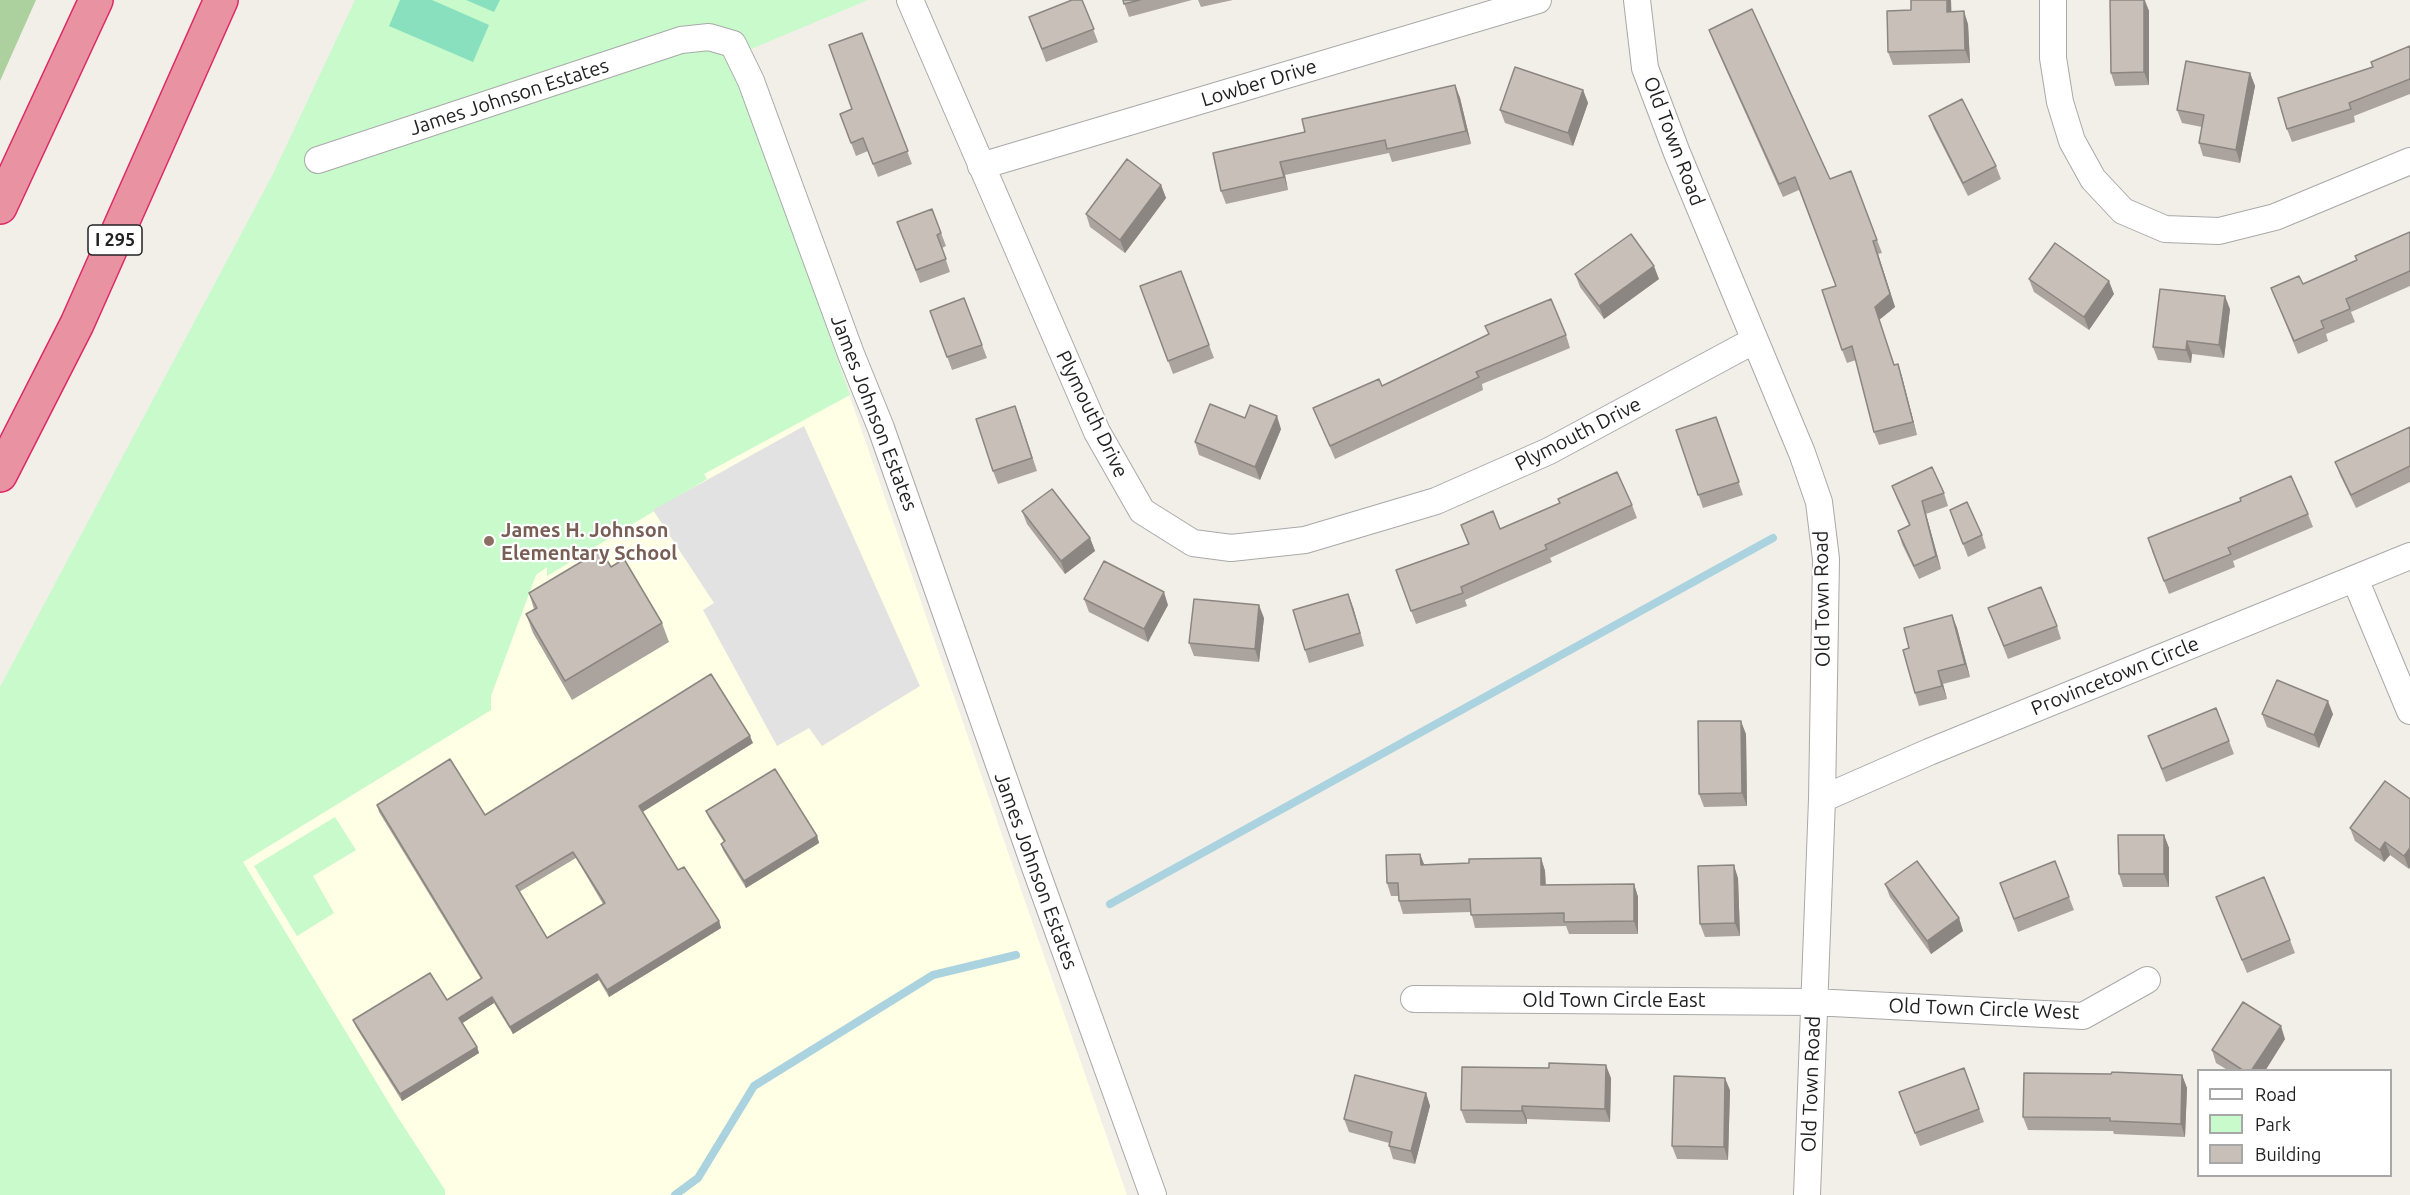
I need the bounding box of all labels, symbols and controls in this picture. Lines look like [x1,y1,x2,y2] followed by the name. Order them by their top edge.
[406,53,612,141] street label: James Johnson Estates
[1198,54,1320,112] street label: Lowber Drive
[1638,73,1710,209] street label: Old Town Road
[88,225,142,255] road number: I 295
[826,312,922,514] street label: James Johnson Estates
[1051,347,1133,481] street label: Plymouth Drive
[1511,392,1645,476] street label: Plymouth Drive
[501,518,677,565] place label: James H. Johnson Elementary School
[1809,531,1835,667] street label: Old Town Road
[482,534,496,548] marker: James H. Johnson Elementary School
[2028,631,2202,721] street label: Provincetown Circle
[989,769,1083,973] street label: James Johnson Estates
[1522,988,1706,1012] street label: Old Town Circle East
[1888,994,2080,1024] street label: Old Town Circle West
[1797,1015,1825,1153] street label: Old Town Road
[2197,1069,2392,1177] legend
[2255,1084,2297,1104] text: Road
[2255,1114,2291,1134] text: Park
[2255,1144,2321,1164] text: Building

